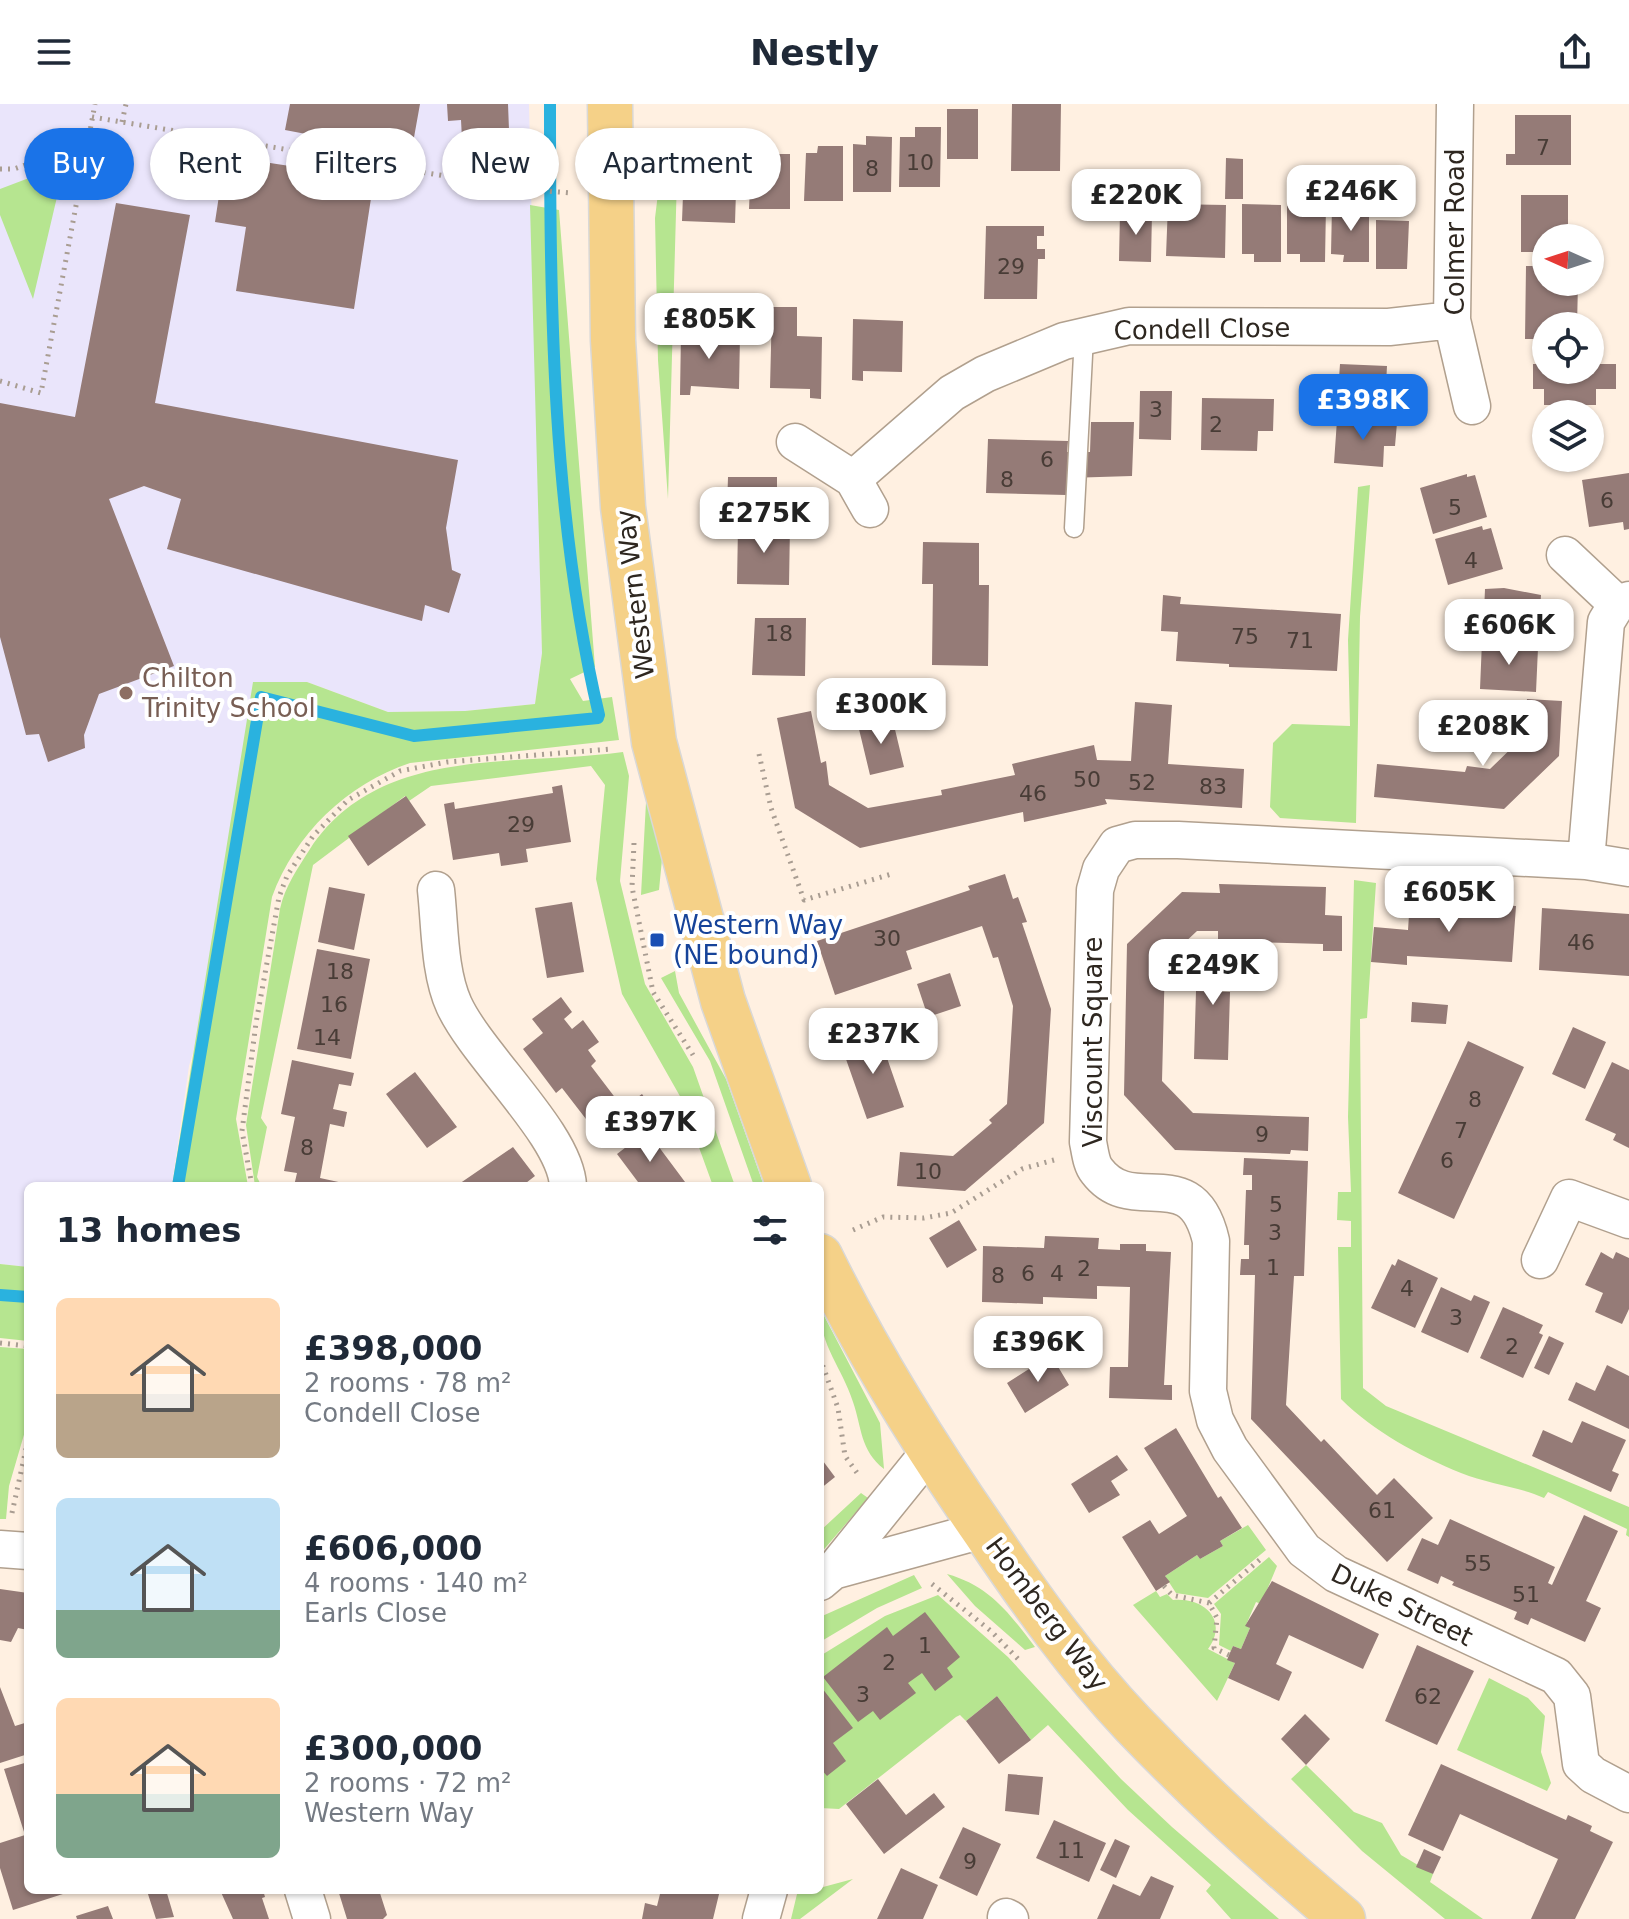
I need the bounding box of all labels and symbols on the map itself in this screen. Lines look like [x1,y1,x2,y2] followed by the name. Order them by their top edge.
[1536,135,1550,160] house number: 7
[1440,149,1470,315] street label: Colmer Road
[906,150,934,175] house number: 10
[865,156,879,181] house number: 8
[1295,165,1407,233] pin: £246K
[1080,169,1192,237] pin: £220K
[1532,224,1604,296] north arrow
[997,254,1025,279] house number: 29
[653,293,765,361] pin: £805K
[1113,312,1291,346] street label: Condell Close
[1307,374,1419,442] pin: £398K
[1149,397,1163,422] house number: 3
[1209,412,1223,437] house number: 2
[1040,447,1054,472] house number: 6
[1000,467,1014,492] house number: 8
[708,487,820,555] pin: £275K
[1600,488,1614,513] house number: 6
[1448,495,1462,520] house number: 5
[610,508,660,680] street label: Western Way
[1464,548,1478,573] house number: 4
[1453,599,1565,667] pin: £606K
[765,621,793,646] house number: 18
[1231,624,1259,649] house number: 75
[1286,628,1314,653] house number: 71
[141,663,316,723] place label: Chilton Trinity School
[825,678,937,746] pin: £300K
[117,684,135,702] marker: Chilton Trinity School
[1427,700,1539,768] pin: £208K
[1073,767,1101,792] house number: 50
[1128,770,1156,795] house number: 52
[1199,774,1227,799] house number: 83
[1019,781,1047,806] house number: 46
[507,812,535,837] house number: 29
[1393,866,1505,934] pin: £605K
[673,910,843,970] place label: Western Way (NE bound)
[873,926,901,951] house number: 30
[1567,930,1595,955] house number: 46
[648,931,666,949] marker: Western Way (NE bound)
[1078,936,1108,1148] street label: Viscount Square
[1157,939,1269,1007] pin: £249K
[326,959,354,984] house number: 18
[320,992,348,1017] house number: 16
[817,1008,929,1076] pin: £237K
[313,1025,341,1050] house number: 14
[1468,1087,1482,1112] house number: 8
[594,1096,706,1164] pin: £397K
[1454,1118,1468,1143] house number: 7
[1255,1122,1269,1147] house number: 9
[300,1135,314,1160] house number: 8
[1440,1148,1454,1173] house number: 6
[914,1159,942,1184] house number: 10
[1269,1192,1283,1217] house number: 5
[1268,1220,1282,1245] house number: 3
[1266,1255,1280,1280] house number: 1
[1077,1256,1091,1281] house number: 2
[1021,1261,1035,1286] house number: 6
[1050,1261,1064,1286] house number: 4
[991,1263,1005,1288] house number: 8
[1400,1276,1414,1301] house number: 4
[1449,1305,1463,1330] house number: 3
[982,1316,1094,1384] pin: £396K
[1505,1334,1519,1359] house number: 2
[1368,1498,1396,1523] house number: 61
[980,1532,1114,1696] street label: Homberg Way
[1464,1551,1492,1576] house number: 55
[1326,1558,1478,1652] street label: Duke Street
[1512,1582,1540,1607] house number: 51
[918,1633,932,1658] house number: 1
[882,1650,896,1675] house number: 2
[856,1682,870,1707] house number: 3
[1414,1684,1442,1709] house number: 62
[1057,1838,1085,1863] house number: 11
[963,1849,977,1874] house number: 9

